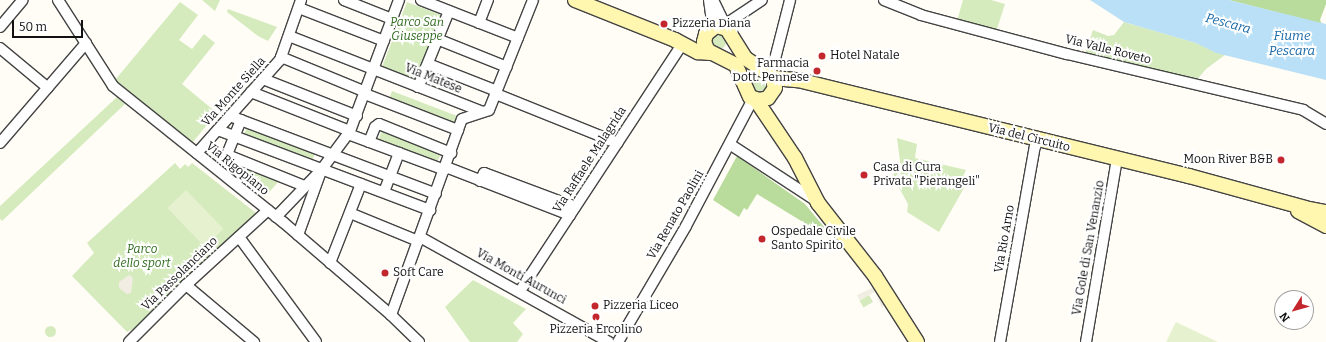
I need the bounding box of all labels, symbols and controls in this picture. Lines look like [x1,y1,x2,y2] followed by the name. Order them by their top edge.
[1204,10,1252,38] water label: Pescara
[14,12,85,38] scale bar
[390,16,444,44] park label: Parco San Giuseppe
[672,17,751,31] place label: Pizzeria Diana
[659,19,669,29] marker: Pizzeria Diana
[19,20,47,34] text: 50 m
[1269,29,1315,60] water label: Fiume Pescara
[1064,32,1152,68] street label: Via Valle Roveto
[830,49,900,63] place label: Hotel Natale
[817,51,827,61] marker: Hotel Natale
[199,54,269,130] street label: Via Monte Siella
[732,57,809,85] place label: Farmacia Dott. Pennese
[402,61,464,97] street label: Via Matese
[812,66,822,76] marker: Farmacia Dott. Pennese
[550,104,630,216] street label: Via Raffaele Malagrida
[987,121,1071,155] street label: Via del Circuito
[203,139,271,199] street label: Via Rigopiano
[1183,153,1273,167] place label: Moon River B&B
[1276,155,1286,165] marker: Moon River B&B
[873,161,980,189] place label: Casa di Cura Privata "Pierangeli"
[645,168,707,262] street label: Via Renato Paolini
[858,169,870,181] marker: Casa di Cura Privata "Pierangeli"
[1070,179,1108,317] street label: Via Gole di San Venanzio
[992,204,1018,274] street label: Via Rio Arno
[771,225,856,253] place label: Ospedale Civile Santo Spirito
[756,233,768,245] marker: Ospedale Civile Santo Spirito
[139,234,221,314] street label: Via Passolanciano
[113,243,171,271] park label: Parco dello sport
[473,246,569,308] street label: Via Monti Aurunci
[393,266,444,280] place label: Soft Care
[380,268,390,278] marker: Soft Care
[1274,290,1314,330] north arrow
[603,299,679,313] place label: Pizzeria Liceo
[590,301,600,311] marker: Pizzeria Liceo
[1277,310,1293,324] text: N
[591,312,601,322] marker: Pizzeria Ercolino
[550,323,642,337] place label: Pizzeria Ercolino

